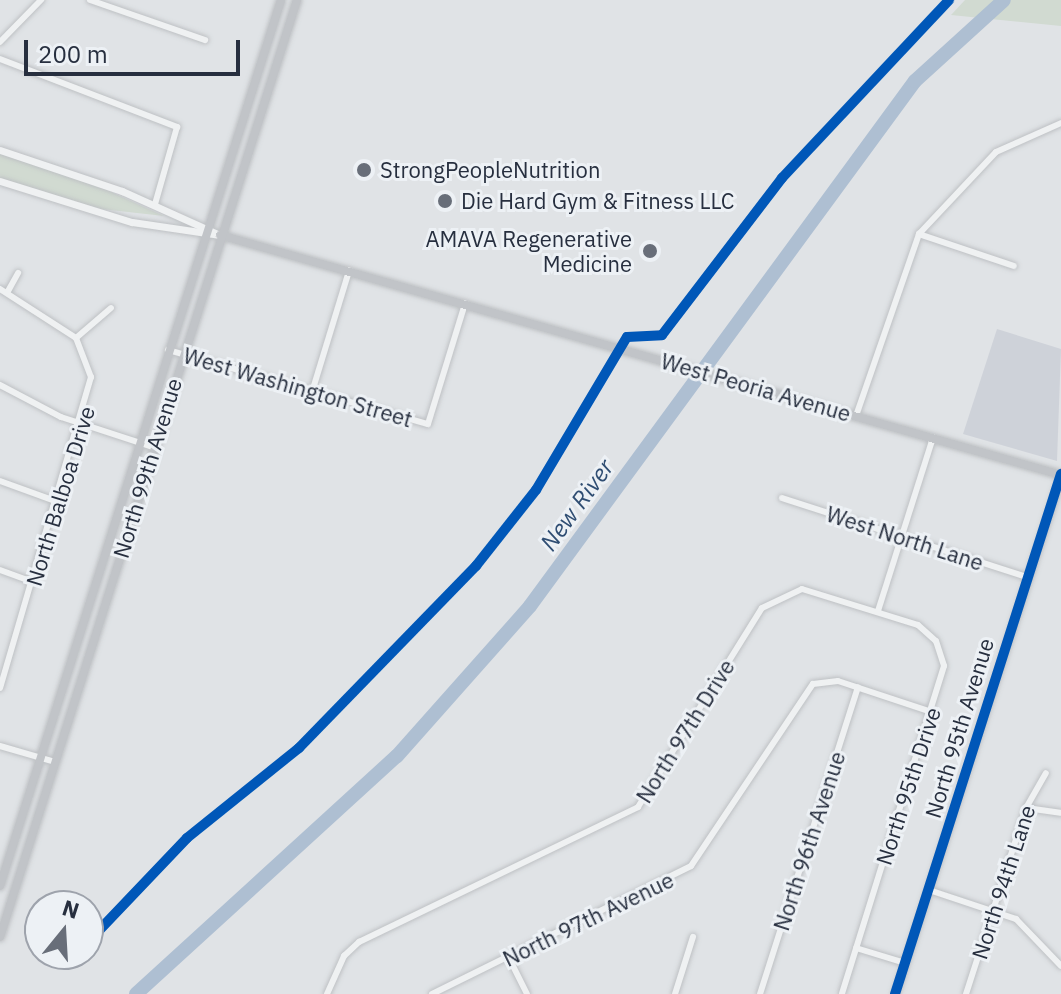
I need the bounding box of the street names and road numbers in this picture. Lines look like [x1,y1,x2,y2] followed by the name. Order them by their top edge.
[181,342,415,432] street label: West Washington Street
[658,347,854,427] street label: West Peoria Avenue
[107,375,187,561] street label: North 99th Avenue
[20,403,100,589] street label: North Balboa Drive
[823,500,987,576] street label: West North Lane
[919,635,999,821] street label: North 95th Avenue
[630,654,740,808] street label: North 97th Drive
[870,704,946,868] street label: North 95th Drive
[768,748,850,934] street label: North 96th Avenue
[966,802,1040,962] street label: North 94th Lane
[498,866,678,972] street label: North 97th Avenue

